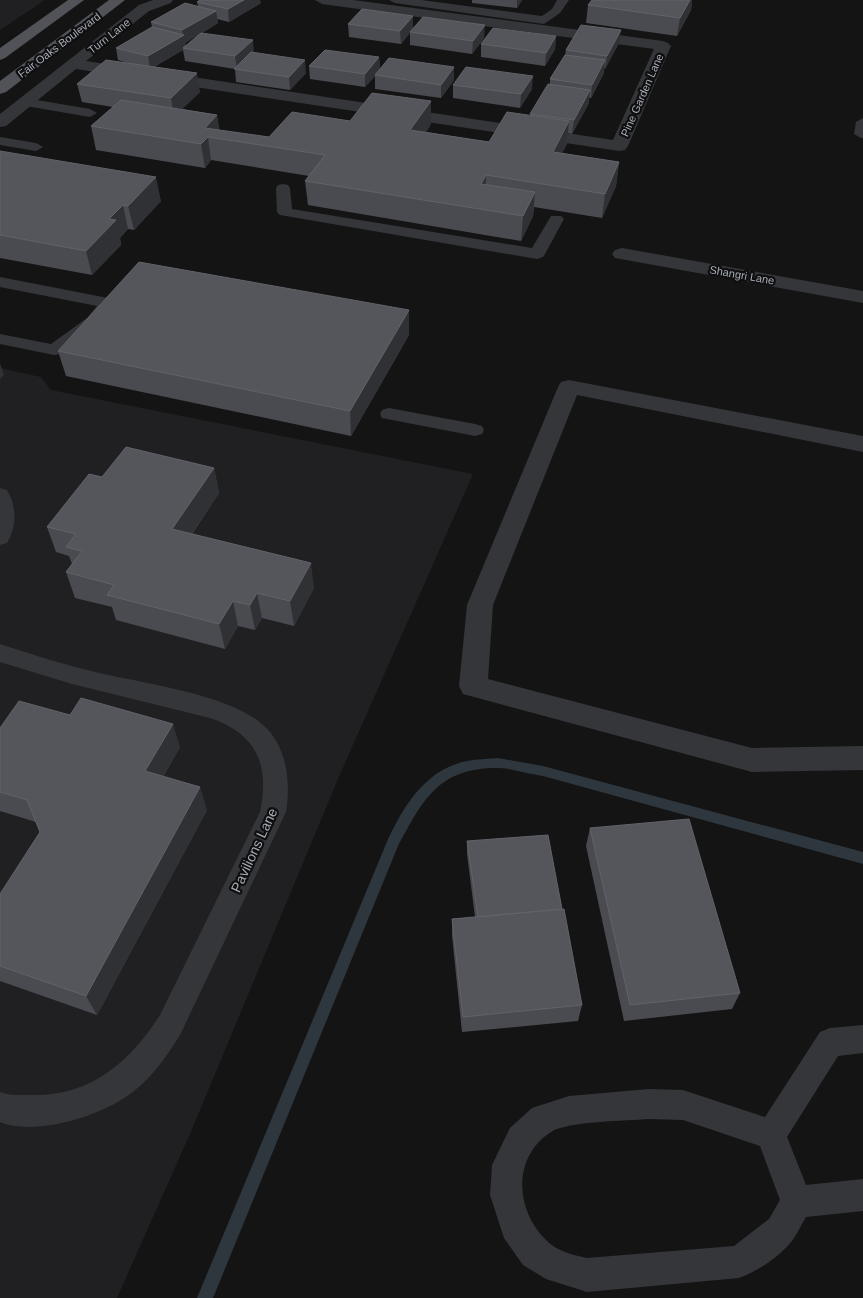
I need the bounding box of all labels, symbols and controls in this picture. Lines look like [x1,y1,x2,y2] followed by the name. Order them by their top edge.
[15,10,103,80] street label: Fair Oaks Boulevard
[86,16,132,56] street label: Turn Lane
[618,52,666,138] street label: Pine Garden Lane
[709,263,775,287] street label: Shangri Lane
[228,805,281,895] street label: Pavilions Lane

